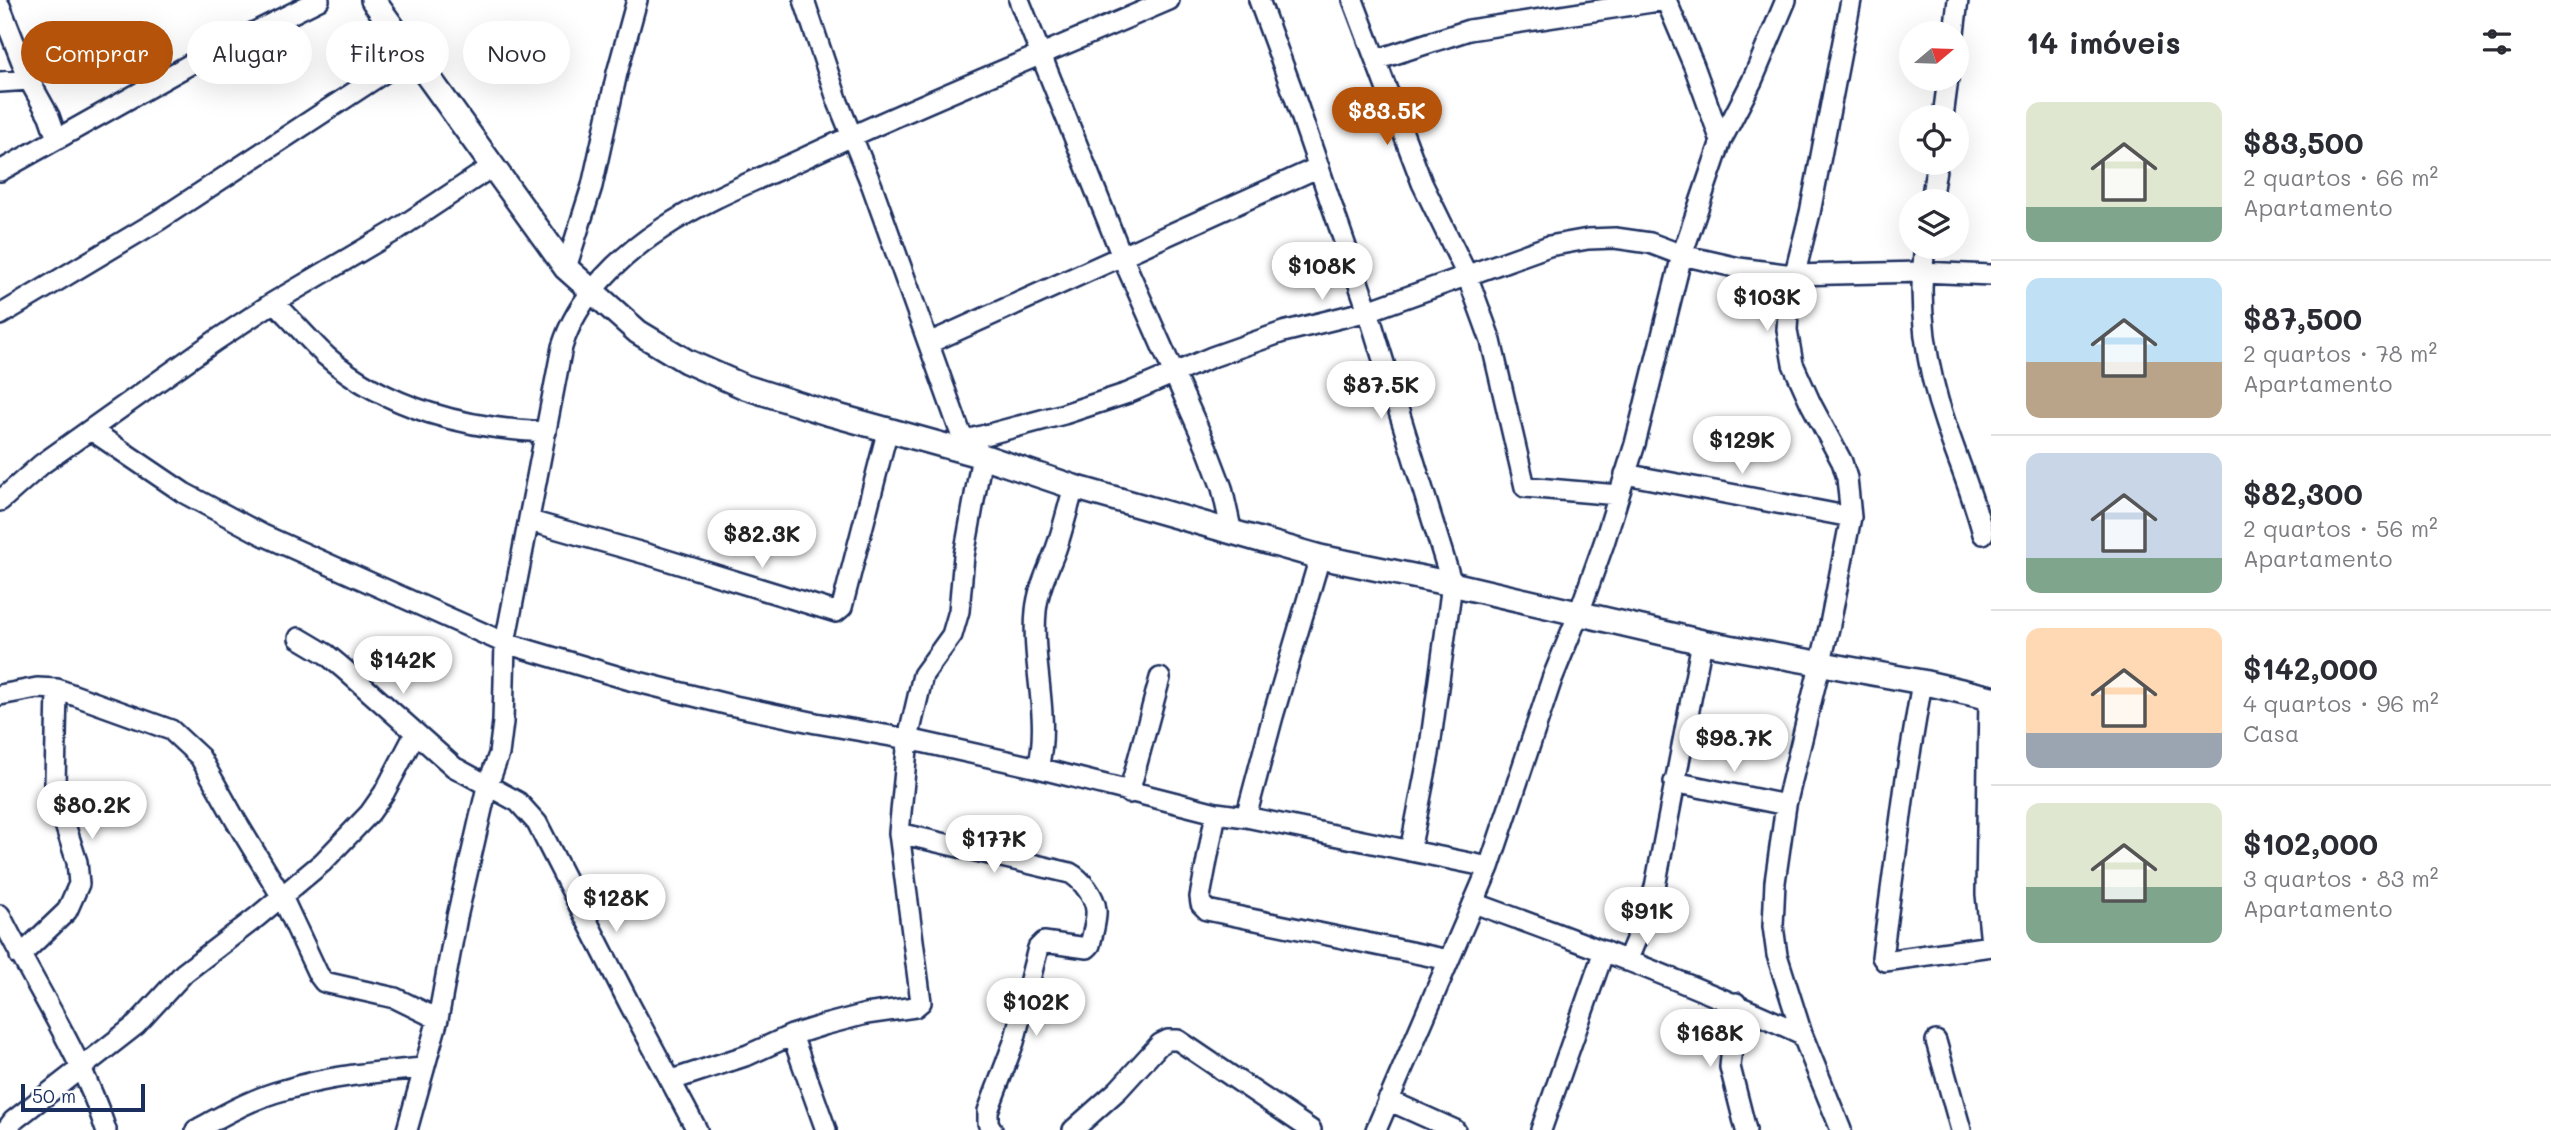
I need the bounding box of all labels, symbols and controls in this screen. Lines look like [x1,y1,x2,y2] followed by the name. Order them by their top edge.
[21,21,173,84] chip: Comprar
[187,21,312,84] chip: Alugar
[326,21,449,84] chip: Filtros
[463,21,570,84] chip: Novo
[1899,21,1969,91] north arrow
[1899,21,1969,259] map controls
[2026,22,2181,62] text: 14 imóveis
[2478,23,2516,61] icon: filters
[1330,88,1444,147] pin: $83.5K
[1348,95,1426,125] text: $83.5K
[1899,105,1969,175] button: locate
[2243,122,2363,162] text: $83,500
[2082,130,2166,214] icon: home
[2243,162,2438,192] text: 2 quartos · 66 m²
[1899,189,1969,259] button: layers
[2243,192,2393,222] text: Apartamento
[1273,243,1371,302] pin: $108K
[1288,250,1356,280] text: $108K
[1718,274,1816,333] pin: $103K
[1733,281,1801,311] text: $103K
[2243,298,2362,338] text: $87,500
[2082,306,2166,390] icon: home
[2243,338,2437,368] text: 2 quartos · 78 m²
[1324,362,1438,421] pin: $87.5K
[2243,368,2393,398] text: Apartamento
[1343,369,1419,399] text: $87.5K
[1693,416,1791,476] pin: $129K
[1709,424,1775,454] text: $129K
[2243,473,2363,513] text: $82,300
[2082,481,2166,565] icon: home
[705,510,819,570] pin: $82.3K
[2243,513,2438,543] text: 2 quartos · 56 m²
[723,518,801,548] text: $82.3K
[2243,543,2393,573] text: Apartamento
[354,636,452,696] pin: $142K
[370,644,436,674] text: $142K
[2243,648,2378,688] text: $142,000
[2082,656,2166,740] icon: home
[2243,688,2439,718] text: 4 quartos · 96 m²
[1677,714,1791,774] pin: $98.7K
[2243,718,2299,748] text: Casa
[1695,722,1773,752] text: $98.7K
[35,782,149,841] pin: $80.2K
[53,789,131,819] text: $80.2K
[945,816,1043,875] pin: $177K
[961,823,1027,853] text: $177K
[2243,823,2378,863] text: $102,000
[2082,831,2166,915] icon: home
[2243,863,2439,893] text: 3 quartos · 83 m²
[567,874,665,934] pin: $128K
[583,882,649,912] text: $128K
[1606,888,1688,947] pin: $91K
[2243,893,2393,923] text: Apartamento
[1620,895,1674,925] text: $91K
[987,978,1085,1038] pin: $102K
[1002,986,1070,1016] text: $102K
[1661,1010,1759,1069] pin: $168K
[1676,1017,1744,1047] text: $168K
[21,1081,145,1113] scale bar
[32,1083,76,1108] text: 50 m

